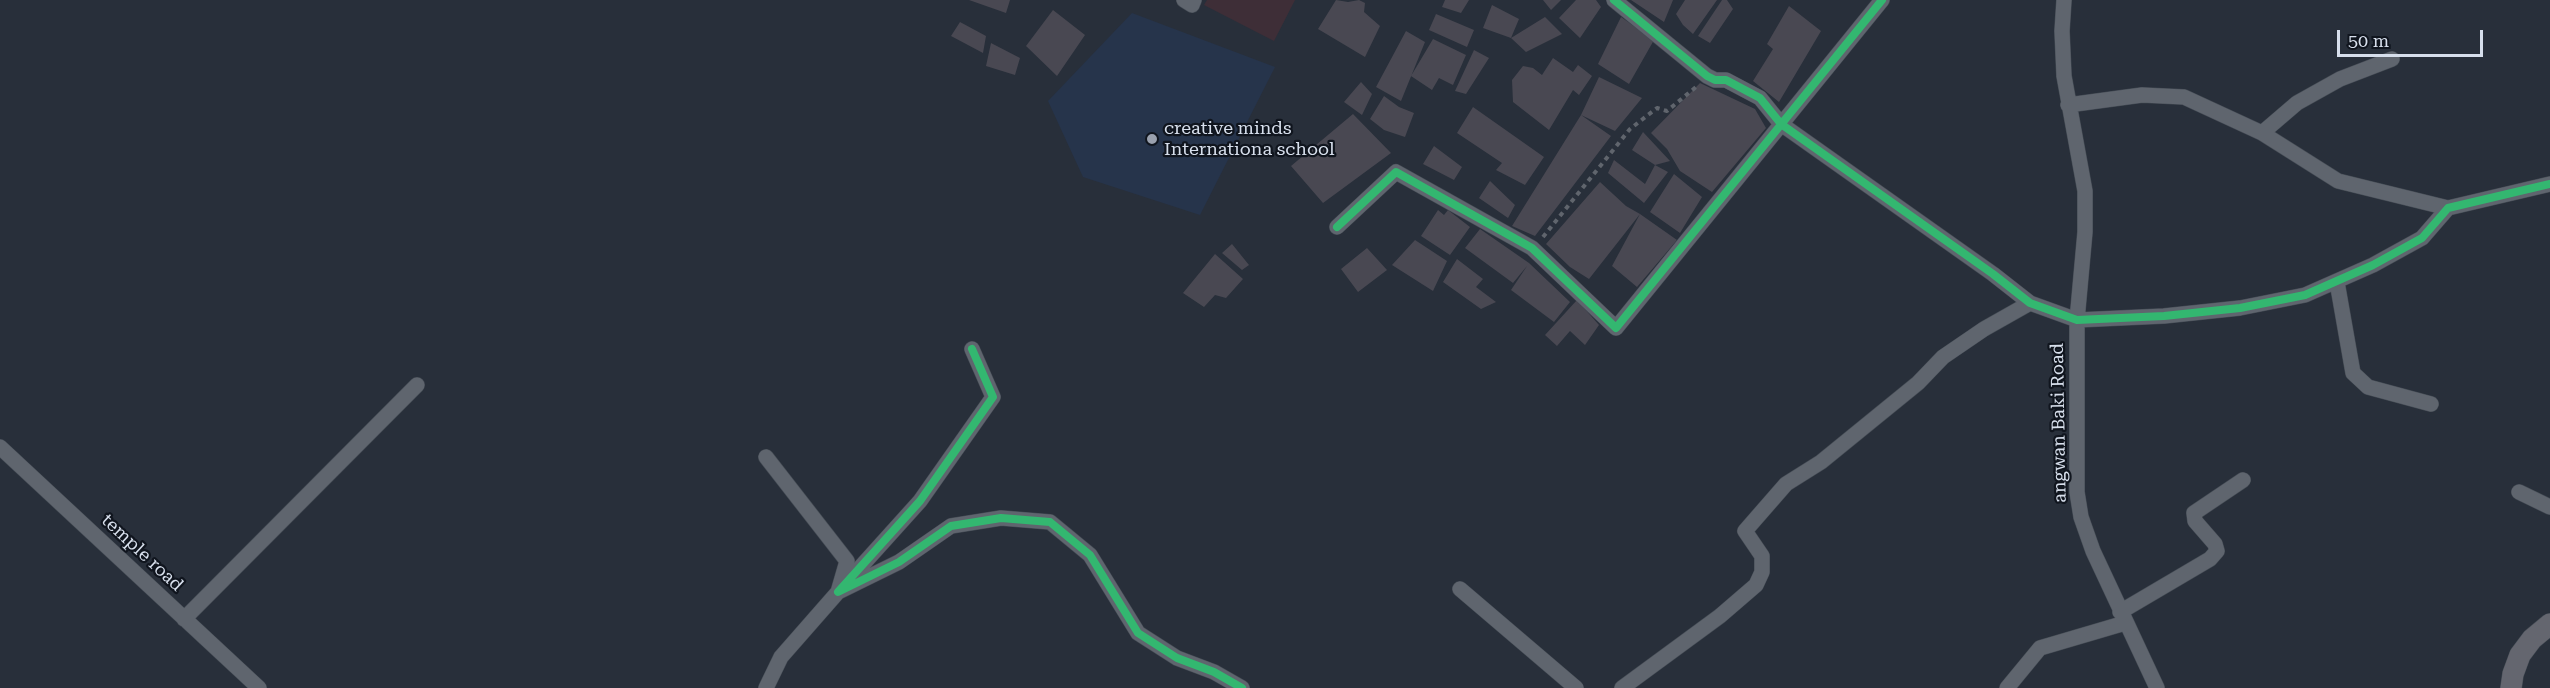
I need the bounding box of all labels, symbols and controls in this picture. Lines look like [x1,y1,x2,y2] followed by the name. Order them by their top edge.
[2340,18,2486,56] scale bar
[2348,30,2389,51] text: 50 m
[1164,118,1335,160] place label: creative minds Internationa school
[1145,132,1159,146] marker: creative minds Internationa school
[2047,343,2071,503] street label: angwan Baki Road
[97,510,187,596] street label: temple road

